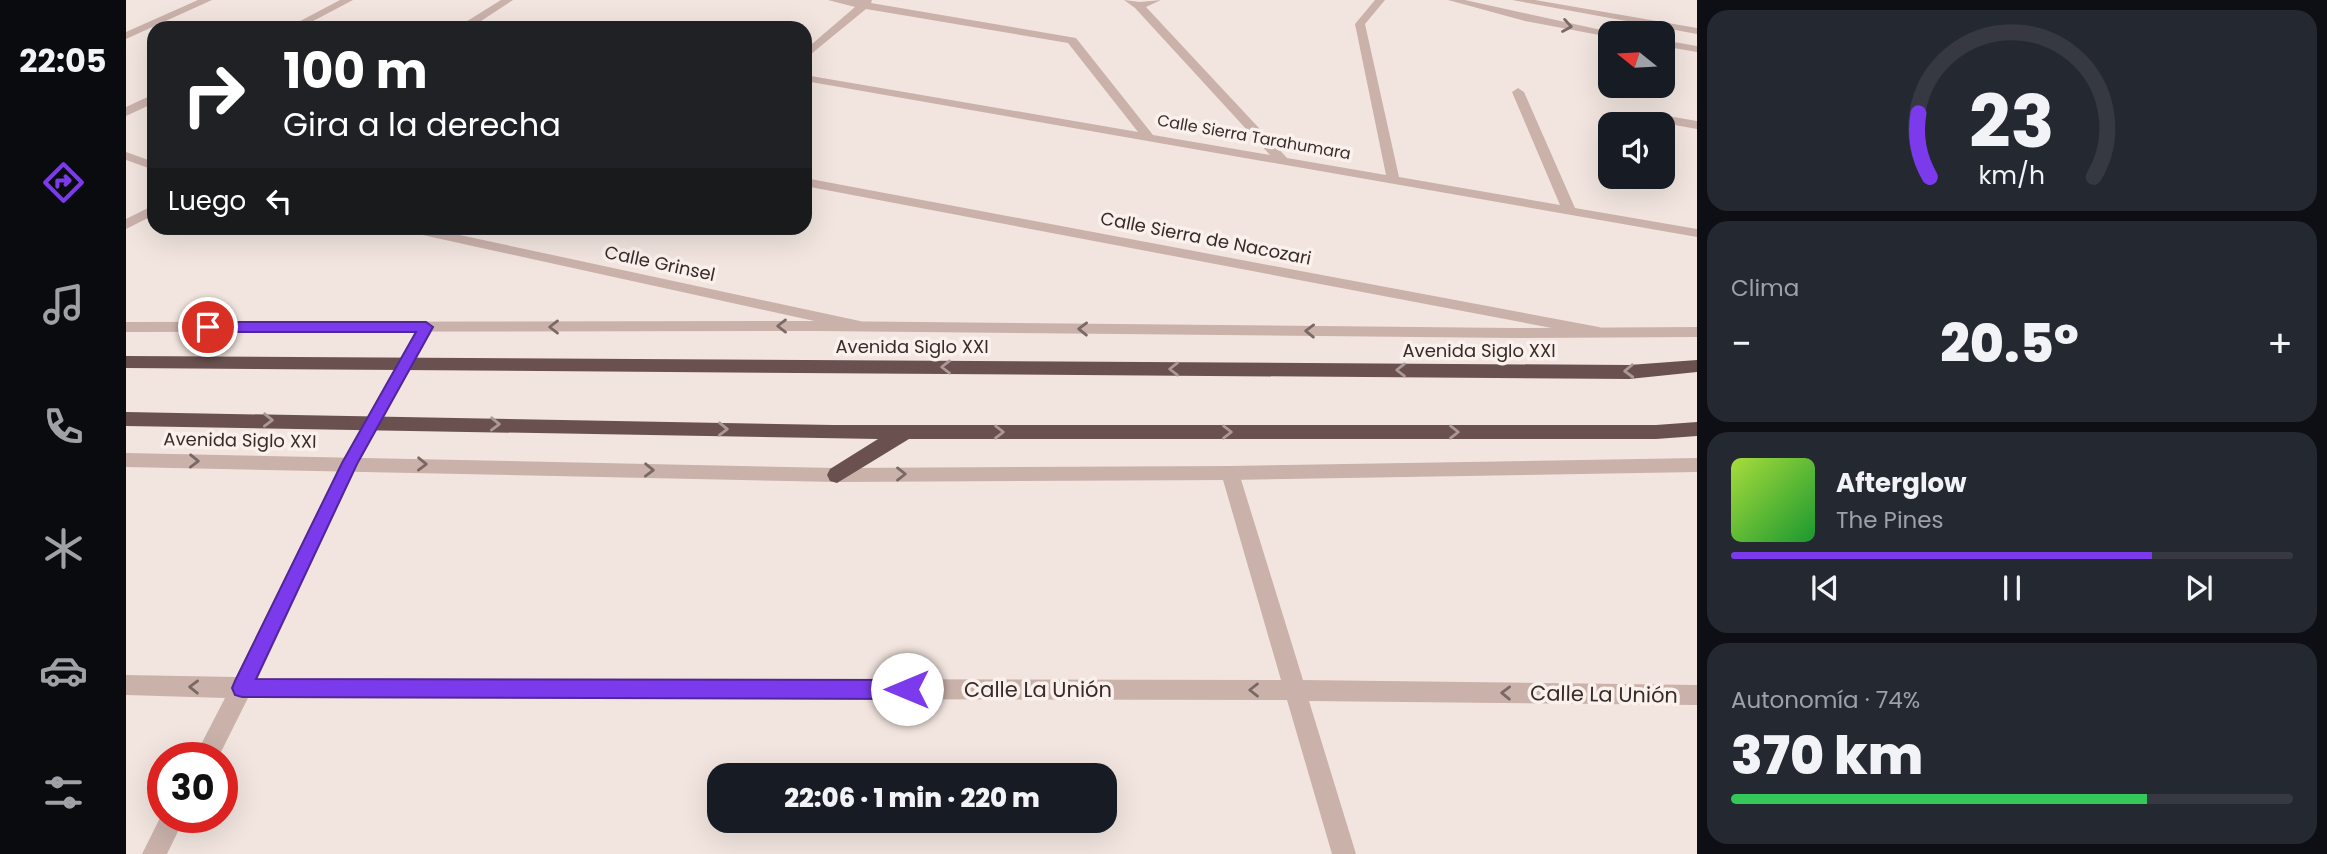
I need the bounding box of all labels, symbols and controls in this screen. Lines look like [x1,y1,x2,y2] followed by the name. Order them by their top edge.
[1562,18,1573,33] one-way arrow
[1598,21,1675,98] north arrow
[1598,21,1675,189] map controls
[283,37,428,105] text: 100 m
[19,38,107,83] text: 22:05
[168,49,259,140] icon: right
[1969,71,2055,172] text: 23
[283,102,561,147] text: Gira a la derecha
[1155,109,1353,165] street label: Calle Sierra Tarahumara
[1598,112,1675,189] button: sound
[1979,157,2045,192] text: km/h
[39,158,88,207] icon: directions
[260,182,298,220] icon: left
[168,183,246,219] text: Luego
[1098,205,1314,271] street label: Calle Sierra de Nacozari
[602,239,718,287] street label: Calle Grinsel
[1731,272,1799,304] text: Clima
[39,280,88,329] icon: music
[178,297,238,357] pin
[1940,307,2079,380] text: 20.5°
[189,308,227,346] icon: arrive
[1731,317,1752,370] text: −
[2267,317,2293,370] text: +
[776,318,787,334] one-way arrow
[549,319,559,335] one-way arrow
[1077,321,1088,337] one-way arrow
[1305,323,1315,339] one-way arrow
[835,334,989,359] street label: Avenida Siglo XXI
[1402,338,1556,363] street label: Avenida Siglo XXI
[941,359,951,375] one-way arrow
[1168,361,1179,376] one-way arrow
[1396,362,1406,378] one-way arrow
[1623,364,1634,379] one-way arrow
[39,402,88,451] icon: phone
[263,412,273,428] one-way arrow
[490,416,501,432] one-way arrow
[717,422,728,437] one-way arrow
[995,424,1005,440] one-way arrow
[1222,424,1233,440] one-way arrow
[1450,424,1460,440] one-way arrow
[163,426,317,454] street label: Avenida Siglo XXI
[189,453,200,469] one-way arrow
[416,457,427,472] one-way arrow
[644,462,655,478] one-way arrow
[1836,465,1967,501] text: Afterglow
[896,466,907,482] one-way arrow
[1836,504,1944,536] text: The Pines
[39,524,88,573] icon: climate
[1806,569,1844,607] icon: previous
[1993,569,2031,607] icon: pause
[2180,569,2218,607] icon: next
[39,646,88,695] icon: car
[870,652,944,726] position arrow
[964,675,1112,704] street label: Calle La Unión
[1530,678,1678,710] street label: Calle La Unión
[188,679,199,694] one-way arrow
[1249,682,1259,698] one-way arrow
[1731,684,1920,716] text: Autonomía · 74%
[1501,685,1512,700] one-way arrow
[1731,719,1923,792] text: 370 km
[147,742,238,833] speed limit sign: 30
[39,768,88,817] icon: filters
[784,780,1040,816] text: 22:06 · 1 min · 220 m

